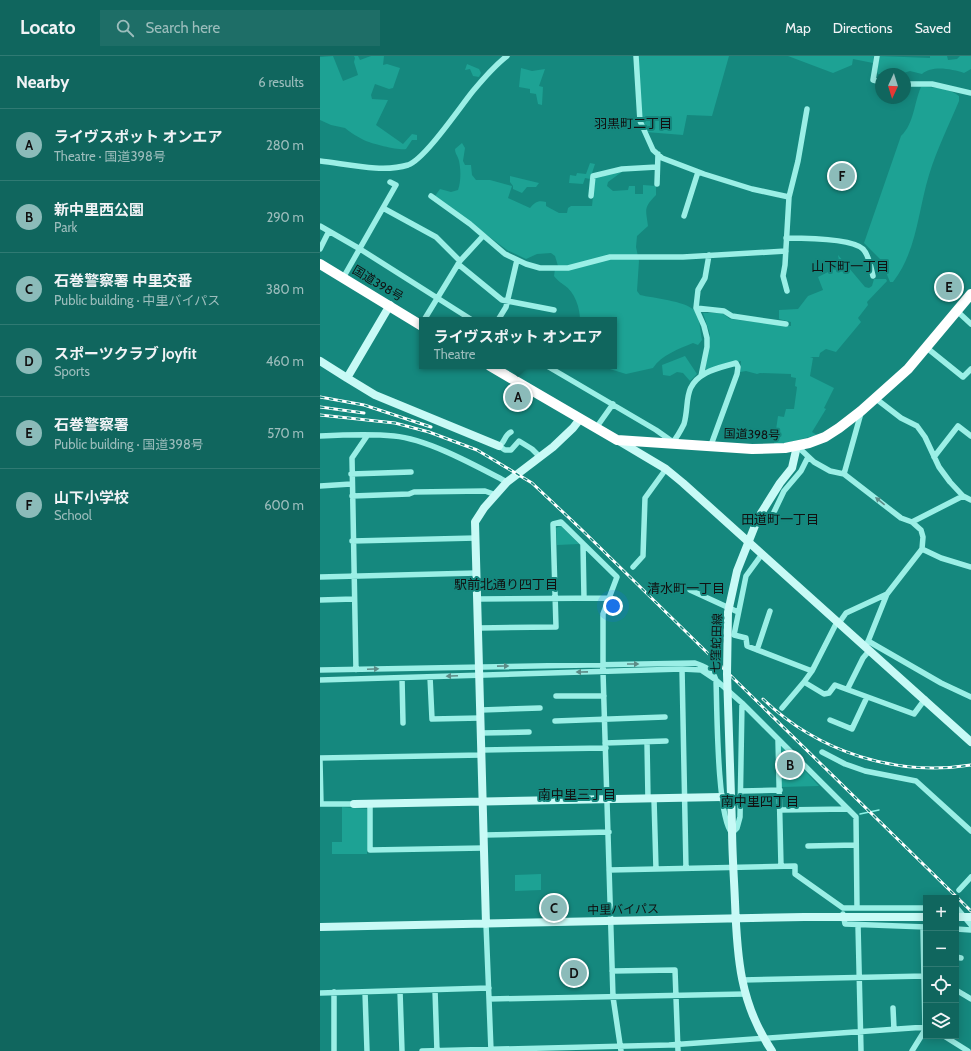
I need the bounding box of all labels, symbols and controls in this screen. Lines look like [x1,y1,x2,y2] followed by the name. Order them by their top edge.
[100,10,380,46] search box
[20,16,76,39] text: Locato
[114,17,136,39] icon: search
[146,19,220,37] text: Search here
[785,19,811,37] text: Map
[833,19,893,37] text: Directions
[915,19,951,37] text: Saved
[875,68,911,104] north arrow
[16,72,69,92] text: Nearby
[258,74,304,90] text: 6 results
[594,115,672,131] district label: 羽黒町二丁目
[54,128,222,146] text: ライヴスポット オンエア
[25,137,33,153] text: A
[266,137,304,153] text: 280 m
[54,148,166,164] text: Theatre · 国道398号
[829,161,855,191] pin: F
[54,201,144,219] text: 新中里西公園
[25,209,33,225] text: B
[266,209,304,225] text: 290 m
[54,219,77,235] text: Park
[811,258,889,274] district label: 山下町一丁目
[350,262,406,304] street label: 国道398号
[54,272,192,290] text: 石巻警察署 中里交番
[936,272,962,302] pin: E
[25,281,33,297] text: C
[266,281,304,297] text: 380 m
[54,292,220,308] text: Public building · 中里バイパス
[419,317,617,369] popup
[434,328,602,346] text: ライヴスポット オンエア
[54,345,197,363] text: スポーツクラブ Joyfit
[434,346,475,362] text: Theatre
[24,353,34,369] text: D
[266,353,304,369] text: 460 m
[54,363,90,379] text: Sports
[505,382,531,412] pin: A
[54,416,129,434] text: 石巻警察署
[25,425,33,441] text: E
[267,425,304,441] text: 570 m
[723,426,781,442] street label: 国道398号
[54,436,204,452] text: Public building · 国道398号
[54,489,129,507] text: 山下小学校
[26,497,32,513] text: F
[264,497,304,513] text: 600 m
[875,497,885,506] one-way arrow
[54,507,92,523] text: School
[741,511,819,527] district label: 田道町一丁目
[454,576,558,592] district label: 駅前北通り四丁目
[647,580,725,596] district label: 清水町一丁目
[603,596,623,616] your location
[707,613,725,673] street label: 七窪蛇田線
[627,661,640,667] one-way arrow
[497,663,510,669] one-way arrow
[367,666,380,672] one-way arrow
[575,669,588,675] one-way arrow
[446,673,458,680] one-way arrow
[777,750,803,780] pin: B
[538,786,616,802] district label: 南中里三丁目
[721,793,799,809] district label: 南中里四丁目
[541,893,567,923] pin: C
[923,895,959,1039] map controls
[923,895,959,931] button: +
[587,901,659,917] street label: 中里バイパス
[923,931,959,967] button: −
[561,958,587,988] pin: D
[923,967,959,1003] button: locate
[923,1003,959,1039] button: layers

